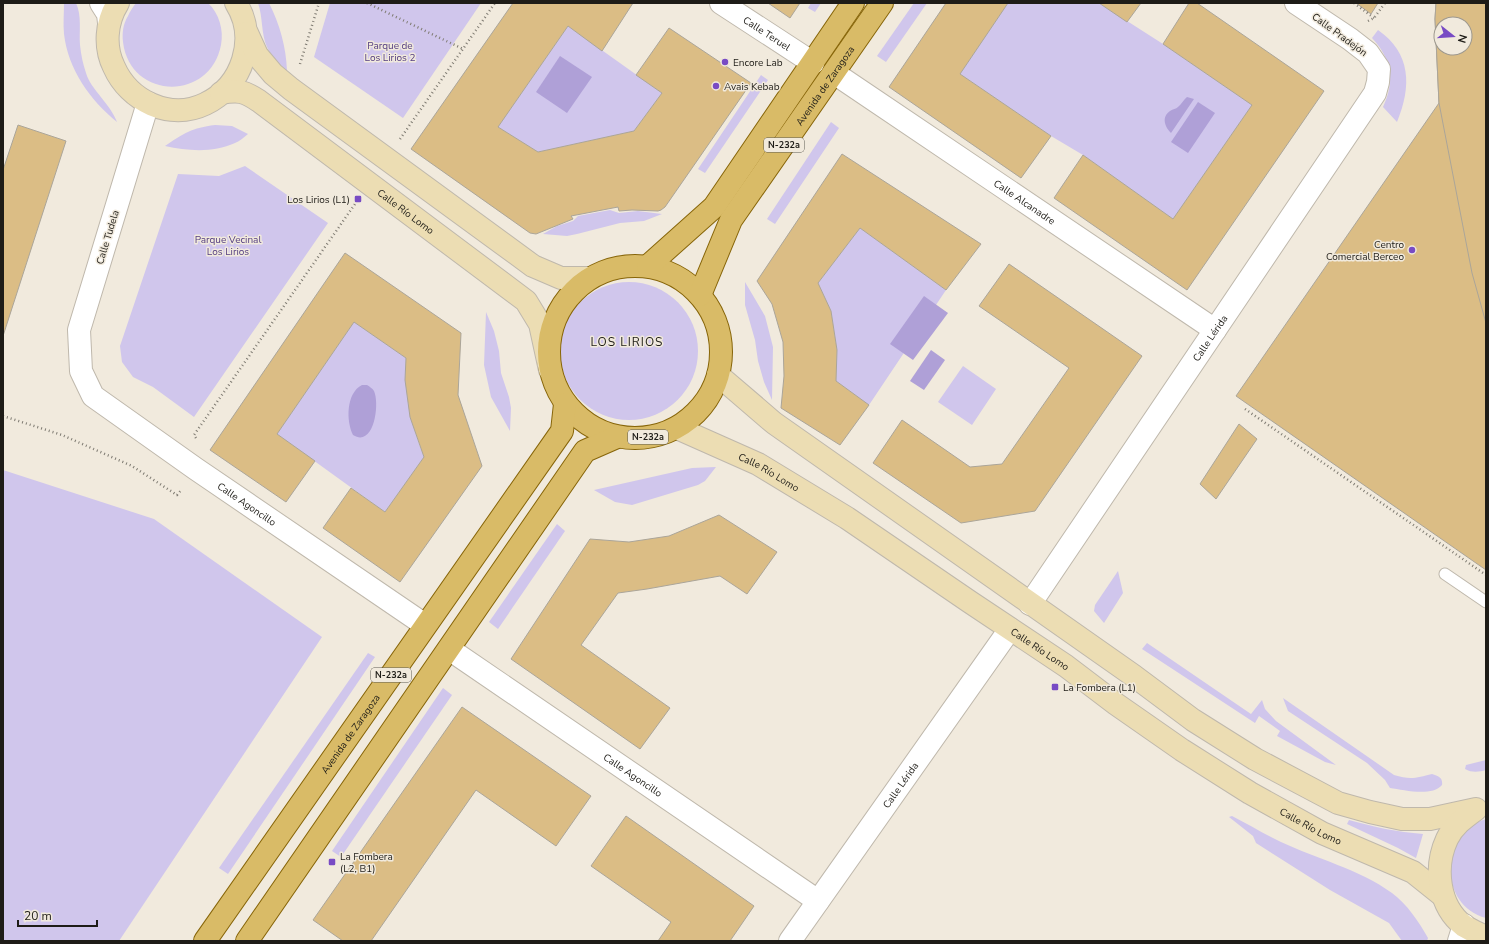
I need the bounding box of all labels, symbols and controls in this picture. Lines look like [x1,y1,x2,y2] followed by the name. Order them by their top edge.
[1309,10,1370,60] street label: Calle Pradejón
[740,13,793,54] street label: Calle Teruel
[1433,16,1473,56] north arrow
[1454,33,1470,45] text: N
[365,39,415,65] park label: Parque de Los Lirios 2
[793,43,858,129] street label: Avenida de Zaragoza
[733,56,783,70] place label: Encore Lab
[720,57,730,67] marker: Encore Lab
[724,80,780,94] place label: Avais Kebab
[711,81,721,91] marker: Avais Kebab
[764,138,804,152] road number: N-232a
[991,177,1058,228] street label: Calle Alcanadre
[374,186,437,238] street label: Calle Río Lomo
[287,193,350,207] place label: Los Lirios (L1)
[353,194,363,204] marker: Los Lirios (L1)
[93,208,123,266] street label: Calle Tudela
[195,233,261,259] park label: Parque Vecinal Los Lirios
[1326,238,1404,264] place label: Centro Comercial Berceo
[1407,245,1417,255] marker: Centro Comercial Berceo
[1190,312,1231,365] street label: Calle Lérida
[590,334,664,350] district label: LOS LIRIOS
[628,430,668,444] road number: N-232a
[736,450,802,496] street label: Calle Río Lomo
[214,480,279,530] street label: Calle Agoncillo
[1007,625,1072,674] street label: Calle Río Lomo
[371,668,411,682] road number: N-232a
[1063,681,1136,695] place label: La Fombera (L1)
[1050,682,1060,692] marker: La Fombera (L1)
[318,692,384,777] street label: Avenida de Zaragoza
[600,750,665,801] street label: Calle Agoncillo
[880,760,922,811] street label: Calle Lérida
[1277,805,1344,849] street label: Calle Río Lomo
[340,850,393,876] place label: La Fombera (L2, B1)
[327,857,337,867] marker: La Fombera (L2, B1)
[18,902,97,928] scale bar
[24,908,52,924] text: 20 m

